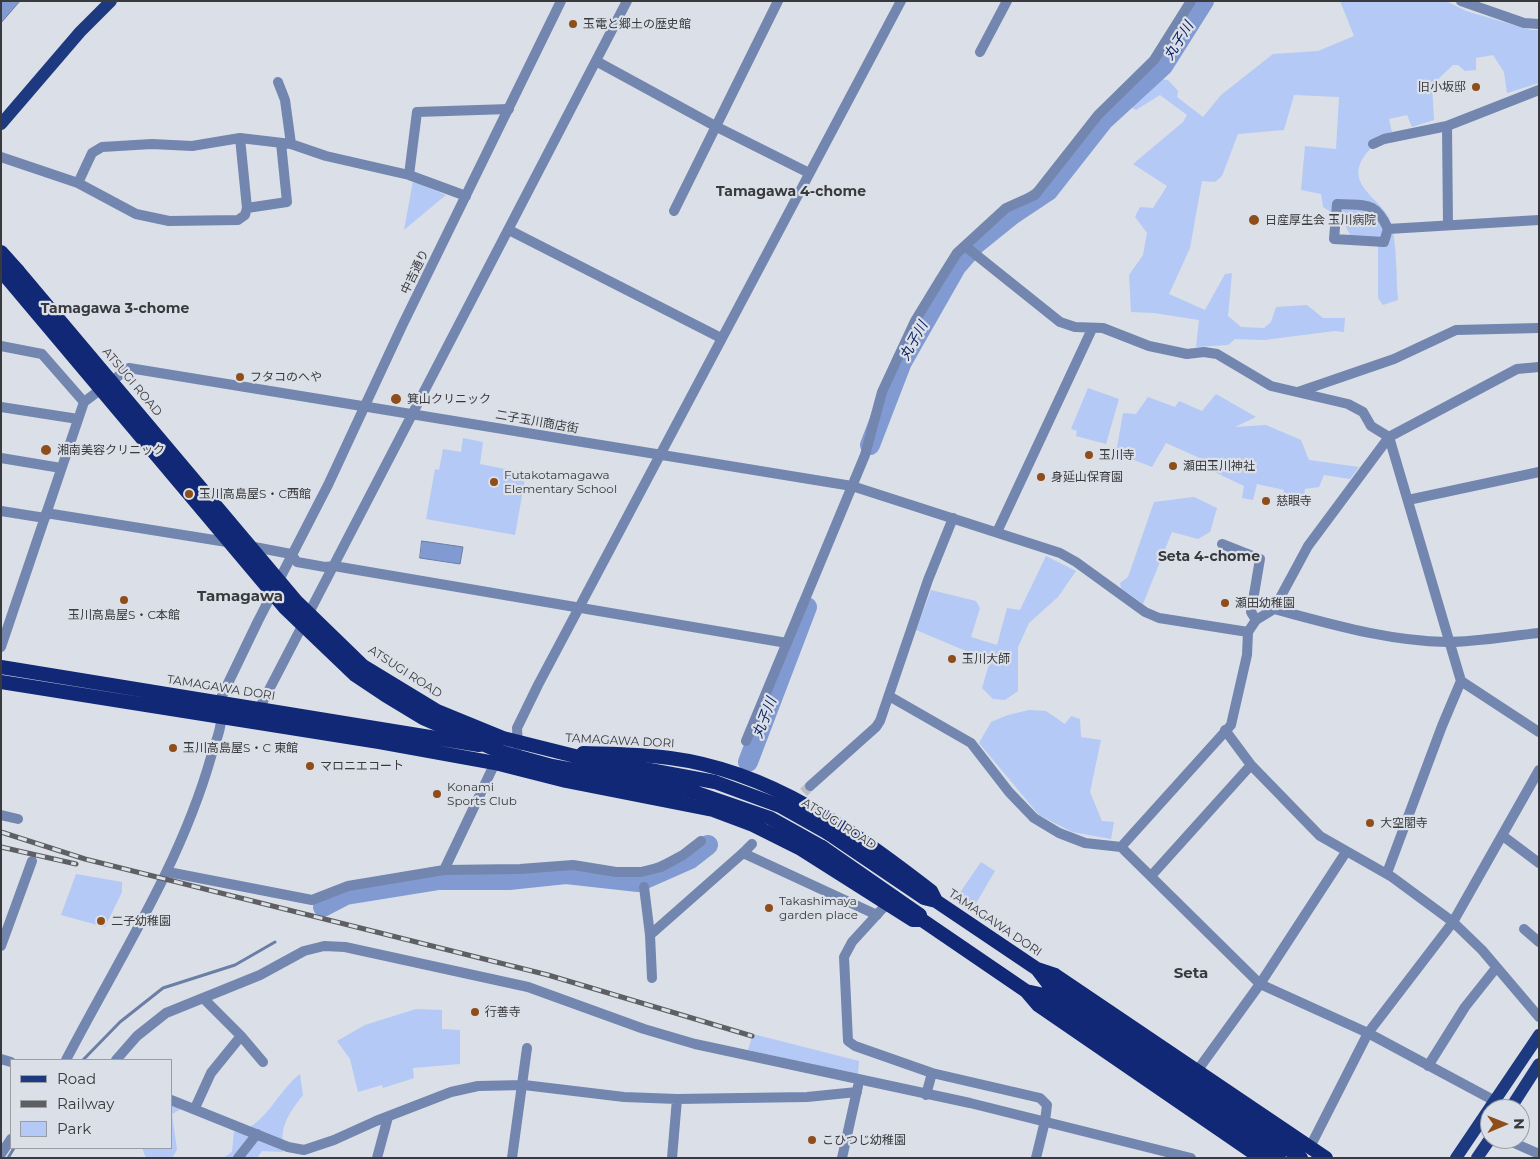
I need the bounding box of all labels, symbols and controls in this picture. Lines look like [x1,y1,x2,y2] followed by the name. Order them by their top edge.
[583,17,691,31] place label: 玉電と郷土の歴史館
[567,18,579,30] marker: 玉電と郷土の歴史館
[1161,19,1197,63] water label: 丸子川
[1418,80,1466,94] place label: 旧小坂邸
[1470,81,1482,93] marker: 旧小坂邸
[716,184,866,200] district label: Tamagawa 4-chome
[1247,213,1261,227] marker: 日産厚生会 玉川病院
[1265,213,1376,227] place label: 日産厚生会 玉川病院
[398,247,432,297] street label: 中吉通り
[41,301,189,317] district label: Tamagawa 3-chome
[896,319,932,363] water label: 丸子川
[99,345,165,419] street label: ATSUGI ROAD
[250,370,322,384] place label: フタコのへや
[234,371,246,383] marker: フタコのへや
[389,392,403,406] marker: 箕山クリニック
[407,392,491,406] place label: 箕山クリニック
[494,408,580,436] street label: 二子玉川商店街
[39,443,53,457] marker: 湘南美容クリニック
[57,443,165,457] place label: 湘南美容クリニック
[1099,448,1135,462] place label: 玉川寺
[1083,449,1095,461] marker: 玉川寺
[1183,459,1255,473] place label: 瀬田玉川神社
[1167,460,1179,472] marker: 瀬田玉川神社
[504,468,617,496] place label: Futakotamagawa Elementary School
[1051,470,1123,484] place label: 身延山保育園
[1035,471,1047,483] marker: 身延山保育園
[488,476,500,488] marker: Futakotamagawa Elementary School
[199,487,311,501] place label: 玉川高島屋S・C西館
[183,488,195,500] marker: 玉川高島屋S・C西館
[1276,494,1312,508] place label: 慈眼寺
[1260,495,1272,507] marker: 慈眼寺
[1158,549,1260,565] district label: Seta 4-chome
[197,588,283,606] district label: Tamagawa
[118,594,130,606] marker: 玉川高島屋S・C本館
[1235,596,1295,610] place label: 瀬田幼稚園
[1219,597,1231,609] marker: 瀬田幼稚園
[68,608,180,622] place label: 玉川高島屋S・C本館
[365,643,445,701] street label: ATSUGI ROAD
[962,652,1010,666] place label: 玉川大師
[946,653,958,665] marker: 玉川大師
[166,672,276,704] street label: TAMAGAWA DORI
[750,695,780,741] water label: 丸子川
[565,731,675,751] street label: TAMAGAWA DORI
[183,741,298,755] place label: 玉川高島屋S・C 東館
[167,742,179,754] marker: 玉川高島屋S・C 東館
[320,759,404,773] place label: マロニエコート
[304,760,316,772] marker: マロニエコート
[447,780,517,808] place label: Konami Sports Club
[431,788,443,800] marker: Konami Sports Club
[799,795,879,853] street label: ATSUGI ROAD
[1380,816,1428,830] place label: 大空閣寺
[1364,817,1376,829] marker: 大空閣寺
[946,886,1044,960] street label: TAMAGAWA DORI
[779,894,858,922] place label: Takashimaya garden place
[763,902,775,914] marker: Takashimaya garden place
[111,914,171,928] place label: 二子幼稚園
[95,915,107,927] marker: 二子幼稚園
[1174,965,1208,983] district label: Seta
[485,1005,521,1019] place label: 行善寺
[469,1006,481,1018] marker: 行善寺
[10,1059,172,1149] legend
[57,1069,96,1088] text: Road
[57,1094,114,1113] text: Railway
[1480,1099,1530,1149] north arrow
[1510,1118,1528,1130] text: N
[57,1119,91,1138] text: Park
[822,1133,906,1147] place label: こひつじ幼稚園
[806,1134,818,1146] marker: こひつじ幼稚園

